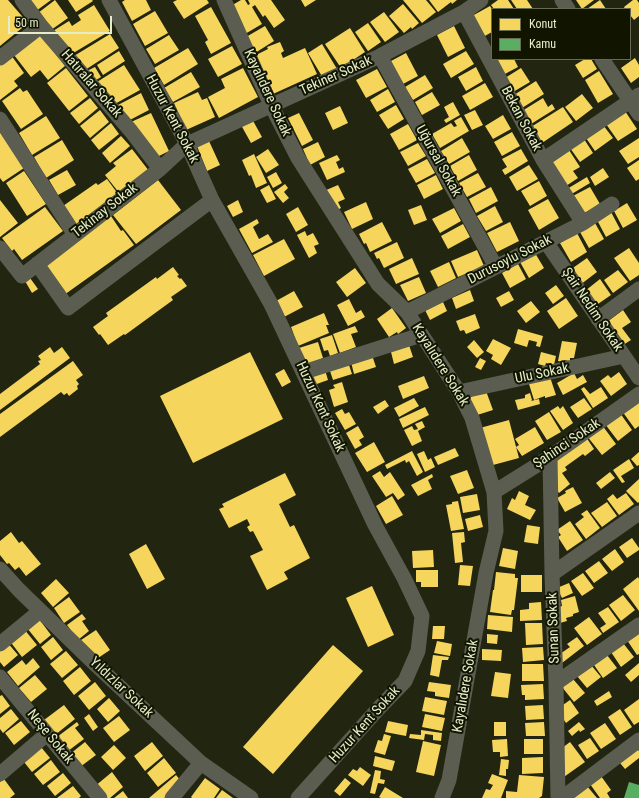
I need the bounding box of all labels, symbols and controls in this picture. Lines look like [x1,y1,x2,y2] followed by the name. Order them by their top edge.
[10,8,114,34] scale bar
[491,8,631,60] legend
[15,16,39,30] text: 50 m
[529,17,557,31] text: Konut
[529,37,556,51] text: Kamu
[57,47,125,121] street label: Hatıralar Sokak
[239,47,295,139] street label: Kayalıdere Sokak
[297,53,375,99] street label: Tekiner Sokak
[142,72,202,166] street label: Huzur Kent Sokak
[497,84,545,154] street label: Bekan Sokak
[412,122,464,200] street label: Uğursal Sokak
[69,180,141,242] street label: Tekinay Sokak
[465,232,555,288] street label: Durusoylu Sokak
[558,265,626,355] street label: Şair Nedim Sokak
[408,321,472,409] street label: Kayalıdere Sokak
[292,359,348,455] street label: Huzur Kent Sokak
[514,360,570,388] street label: Ulu Sokak
[530,415,604,473] street label: Şahinci Sokak
[544,592,564,664] street label: Sunan Sokak
[450,638,482,734] street label: Kayalıdere Sokak
[86,654,156,722] street label: Yıldızlar Sokak
[326,683,404,767] street label: Huzur Kent Sokak
[23,706,77,768] street label: Neşe Sokak

